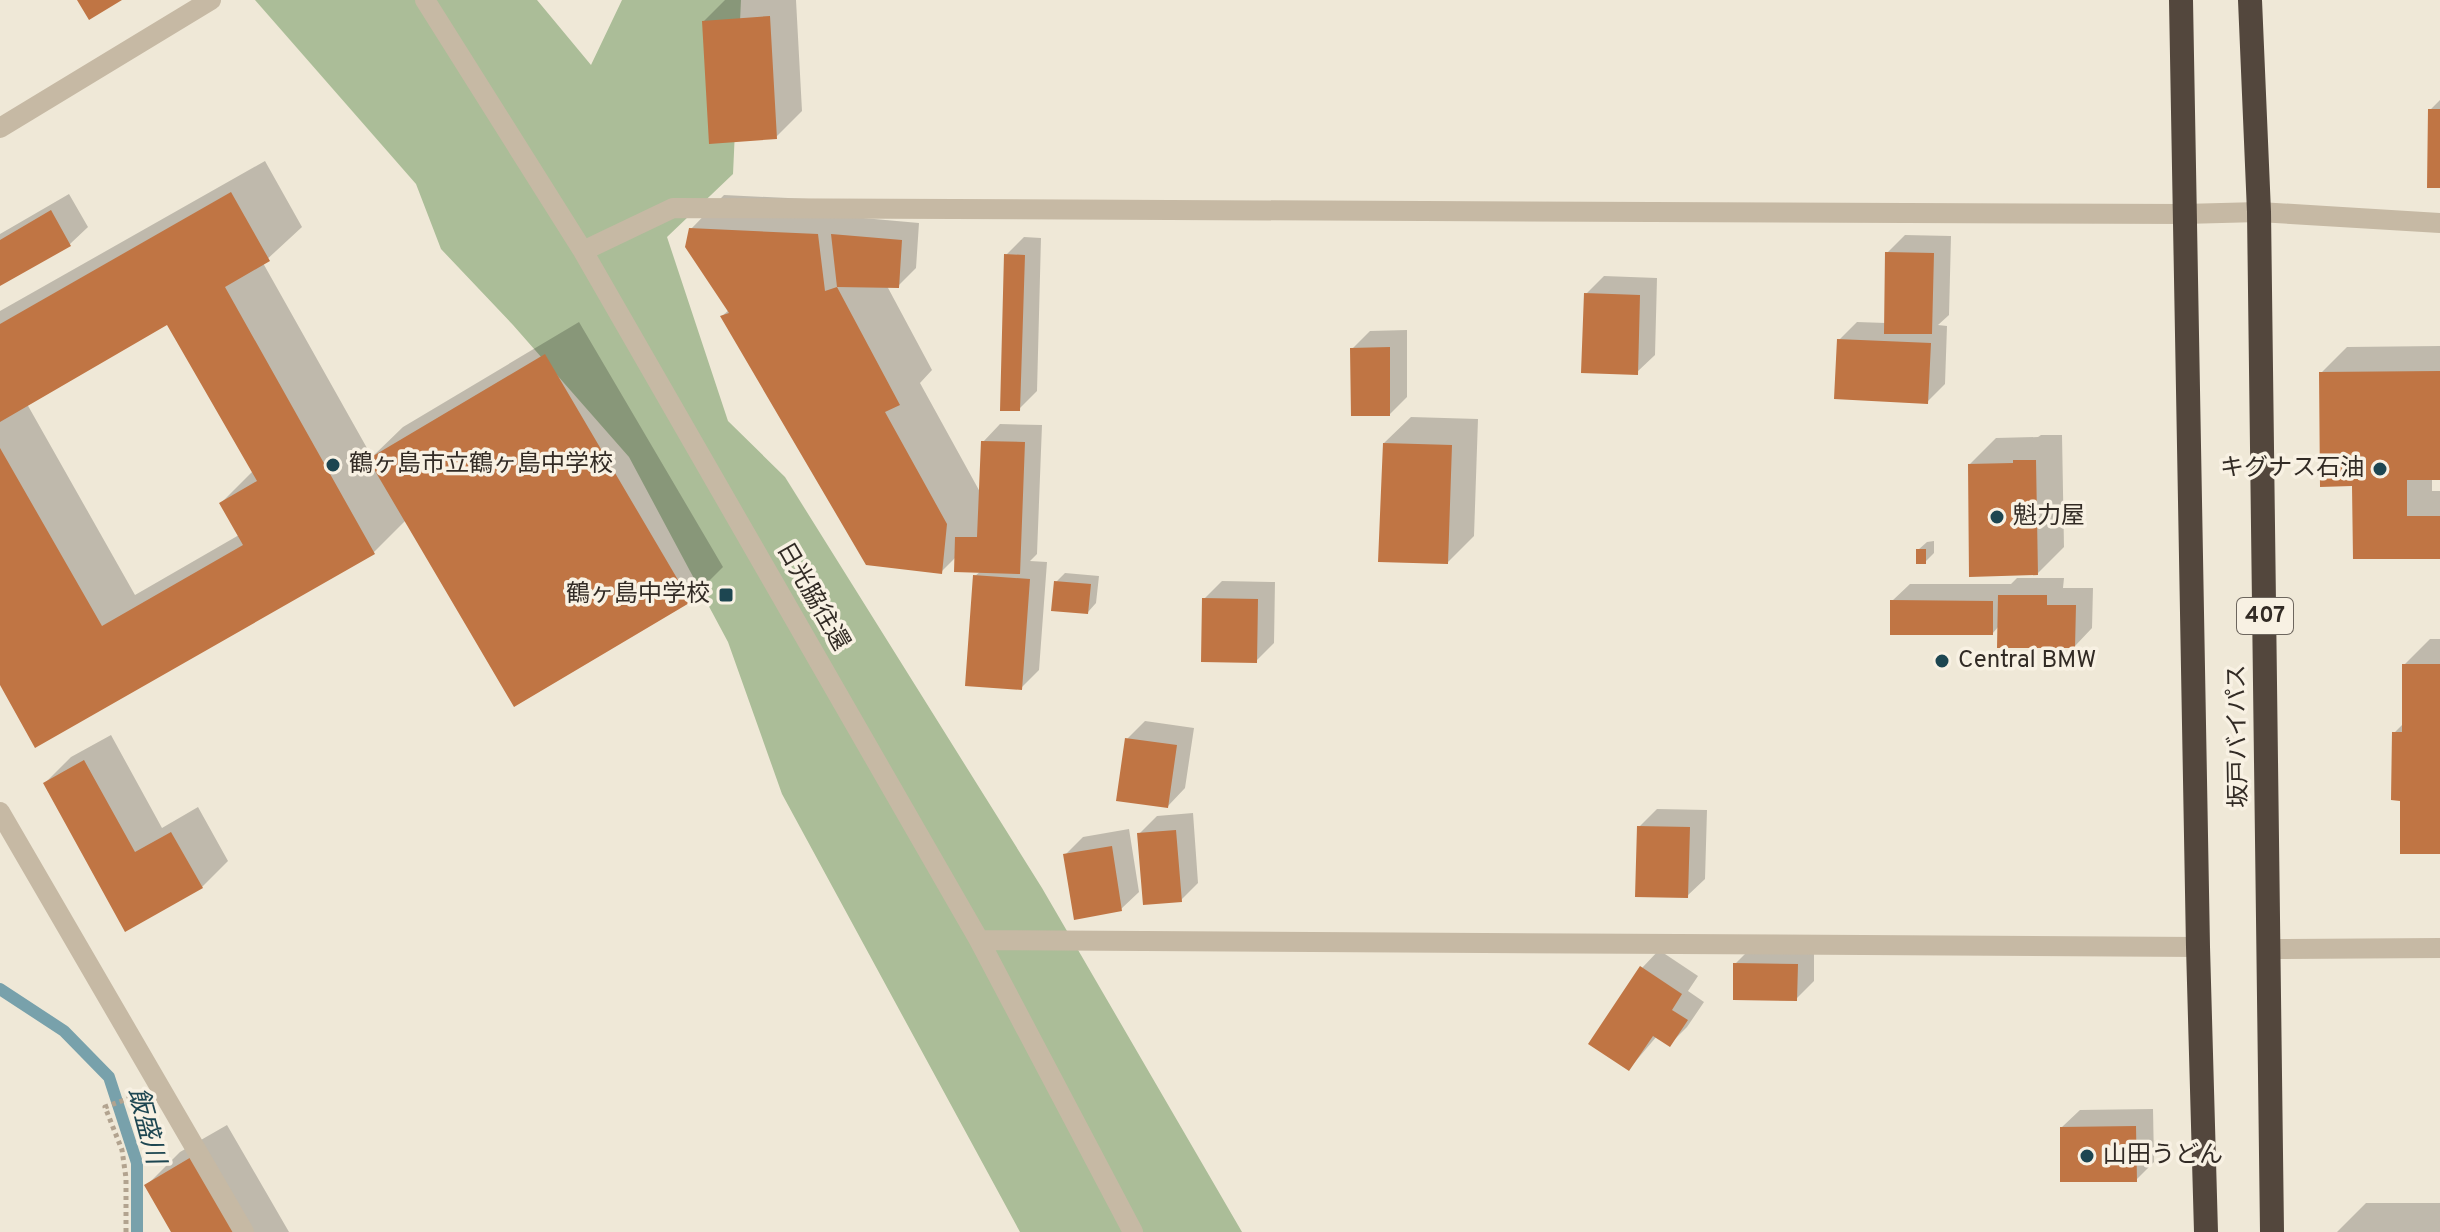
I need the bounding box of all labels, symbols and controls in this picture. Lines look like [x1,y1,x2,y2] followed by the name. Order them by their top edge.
[349,450,613,480] place label: 鶴ヶ島市立鶴ヶ島中学校
[2220,454,2364,484] place label: キグナス石油
[324,456,342,474] marker: 鶴ヶ島市立鶴ヶ島中学校
[2371,460,2389,478] marker: キグナス石油
[2013,502,2085,532] place label: 魁力屋
[1988,508,2006,526] marker: 魁力屋
[769,538,855,656] street label: 日光脇往還
[566,580,710,610] place label: 鶴ヶ島中学校
[717,586,735,604] marker: 鶴ヶ島中学校
[2237,598,2293,634] road number: 407
[1958,646,2096,676] place label: Central BMW
[1933,652,1951,670] marker: Central BMW
[2223,664,2255,808] street label: 坂戸バイパス
[119,1084,172,1171] water label: 飯盛川
[2103,1141,2223,1171] place label: 山田うどん
[2078,1147,2096,1165] marker: 山田うどん

